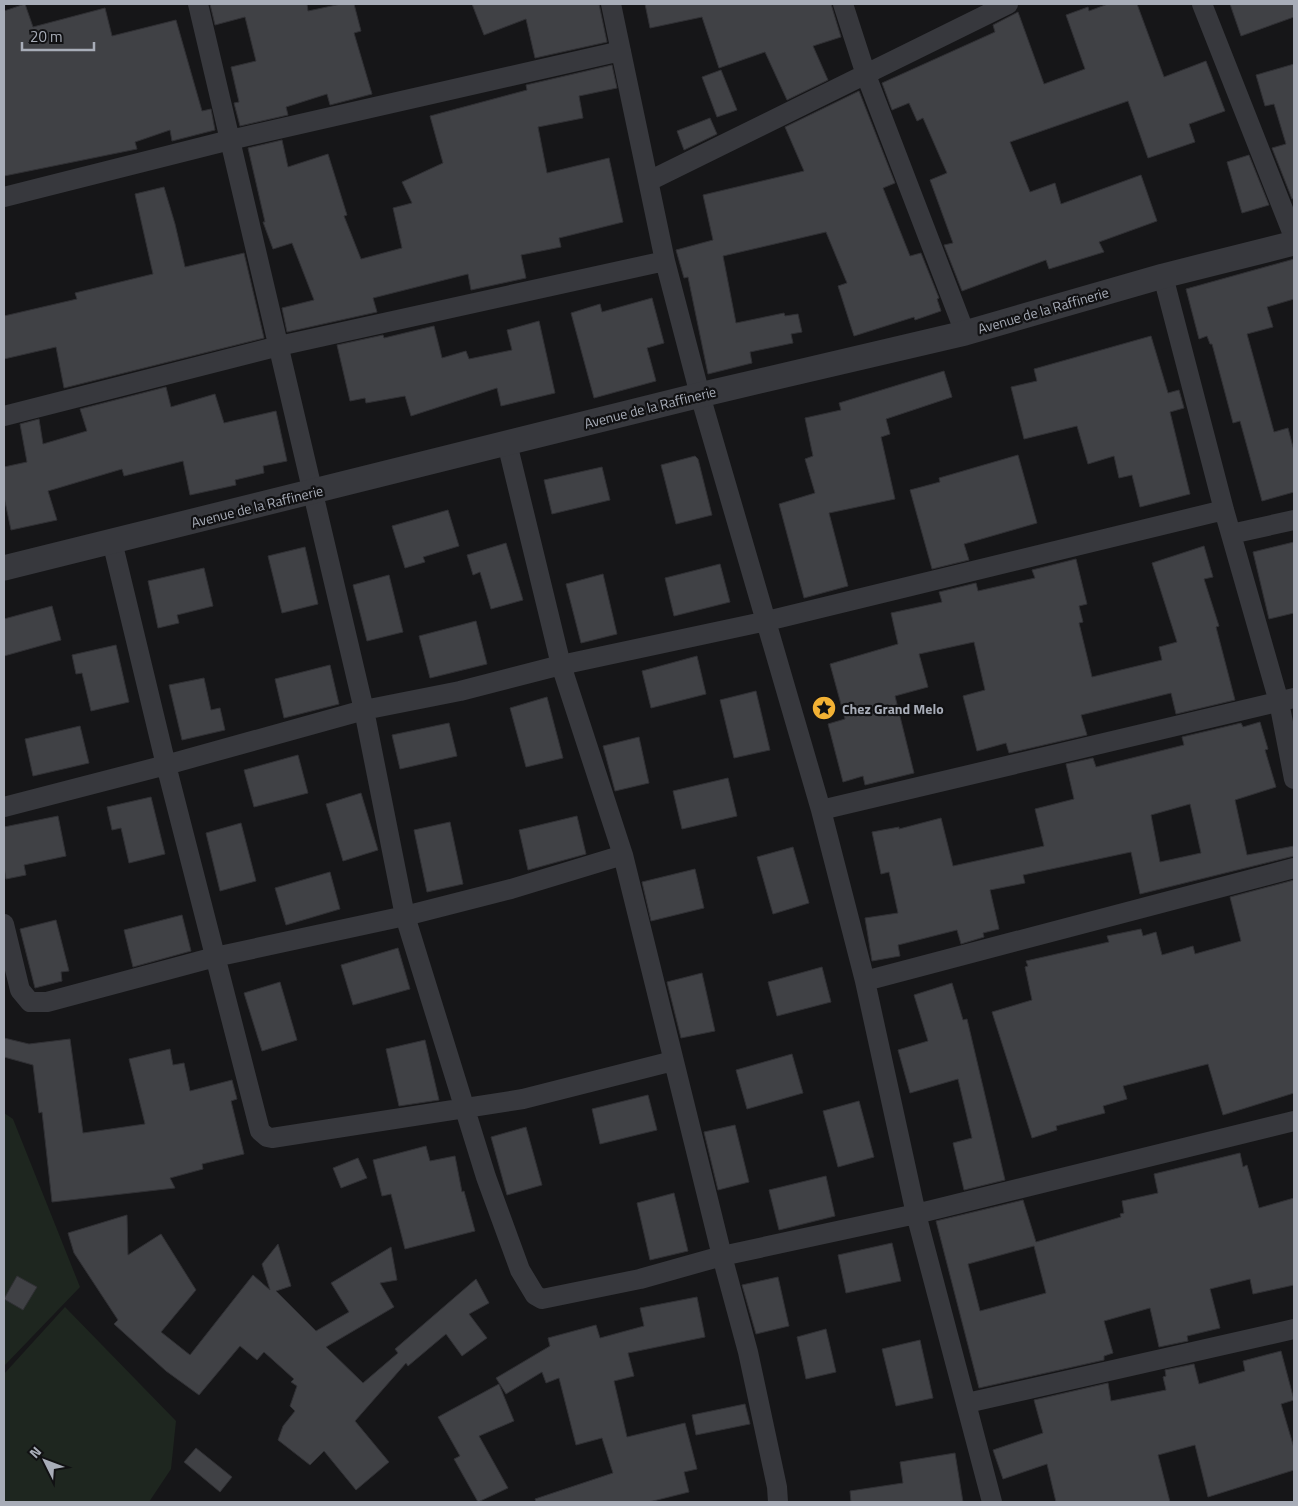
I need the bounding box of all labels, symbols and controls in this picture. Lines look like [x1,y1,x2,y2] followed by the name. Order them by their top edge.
[22,20,95,52] scale bar
[30,25,63,48] text: 20 m
[975,281,1111,339] street label: Avenue de la Raffinerie
[582,380,718,434] street label: Avenue de la Raffinerie
[189,479,325,533] street label: Avenue de la Raffinerie
[811,695,837,721] place icon: Chez Grand Melo
[842,698,944,719] place label: Chez Grand Melo
[20,1436,70,1486] north arrow
[24,1441,46,1463] text: N

